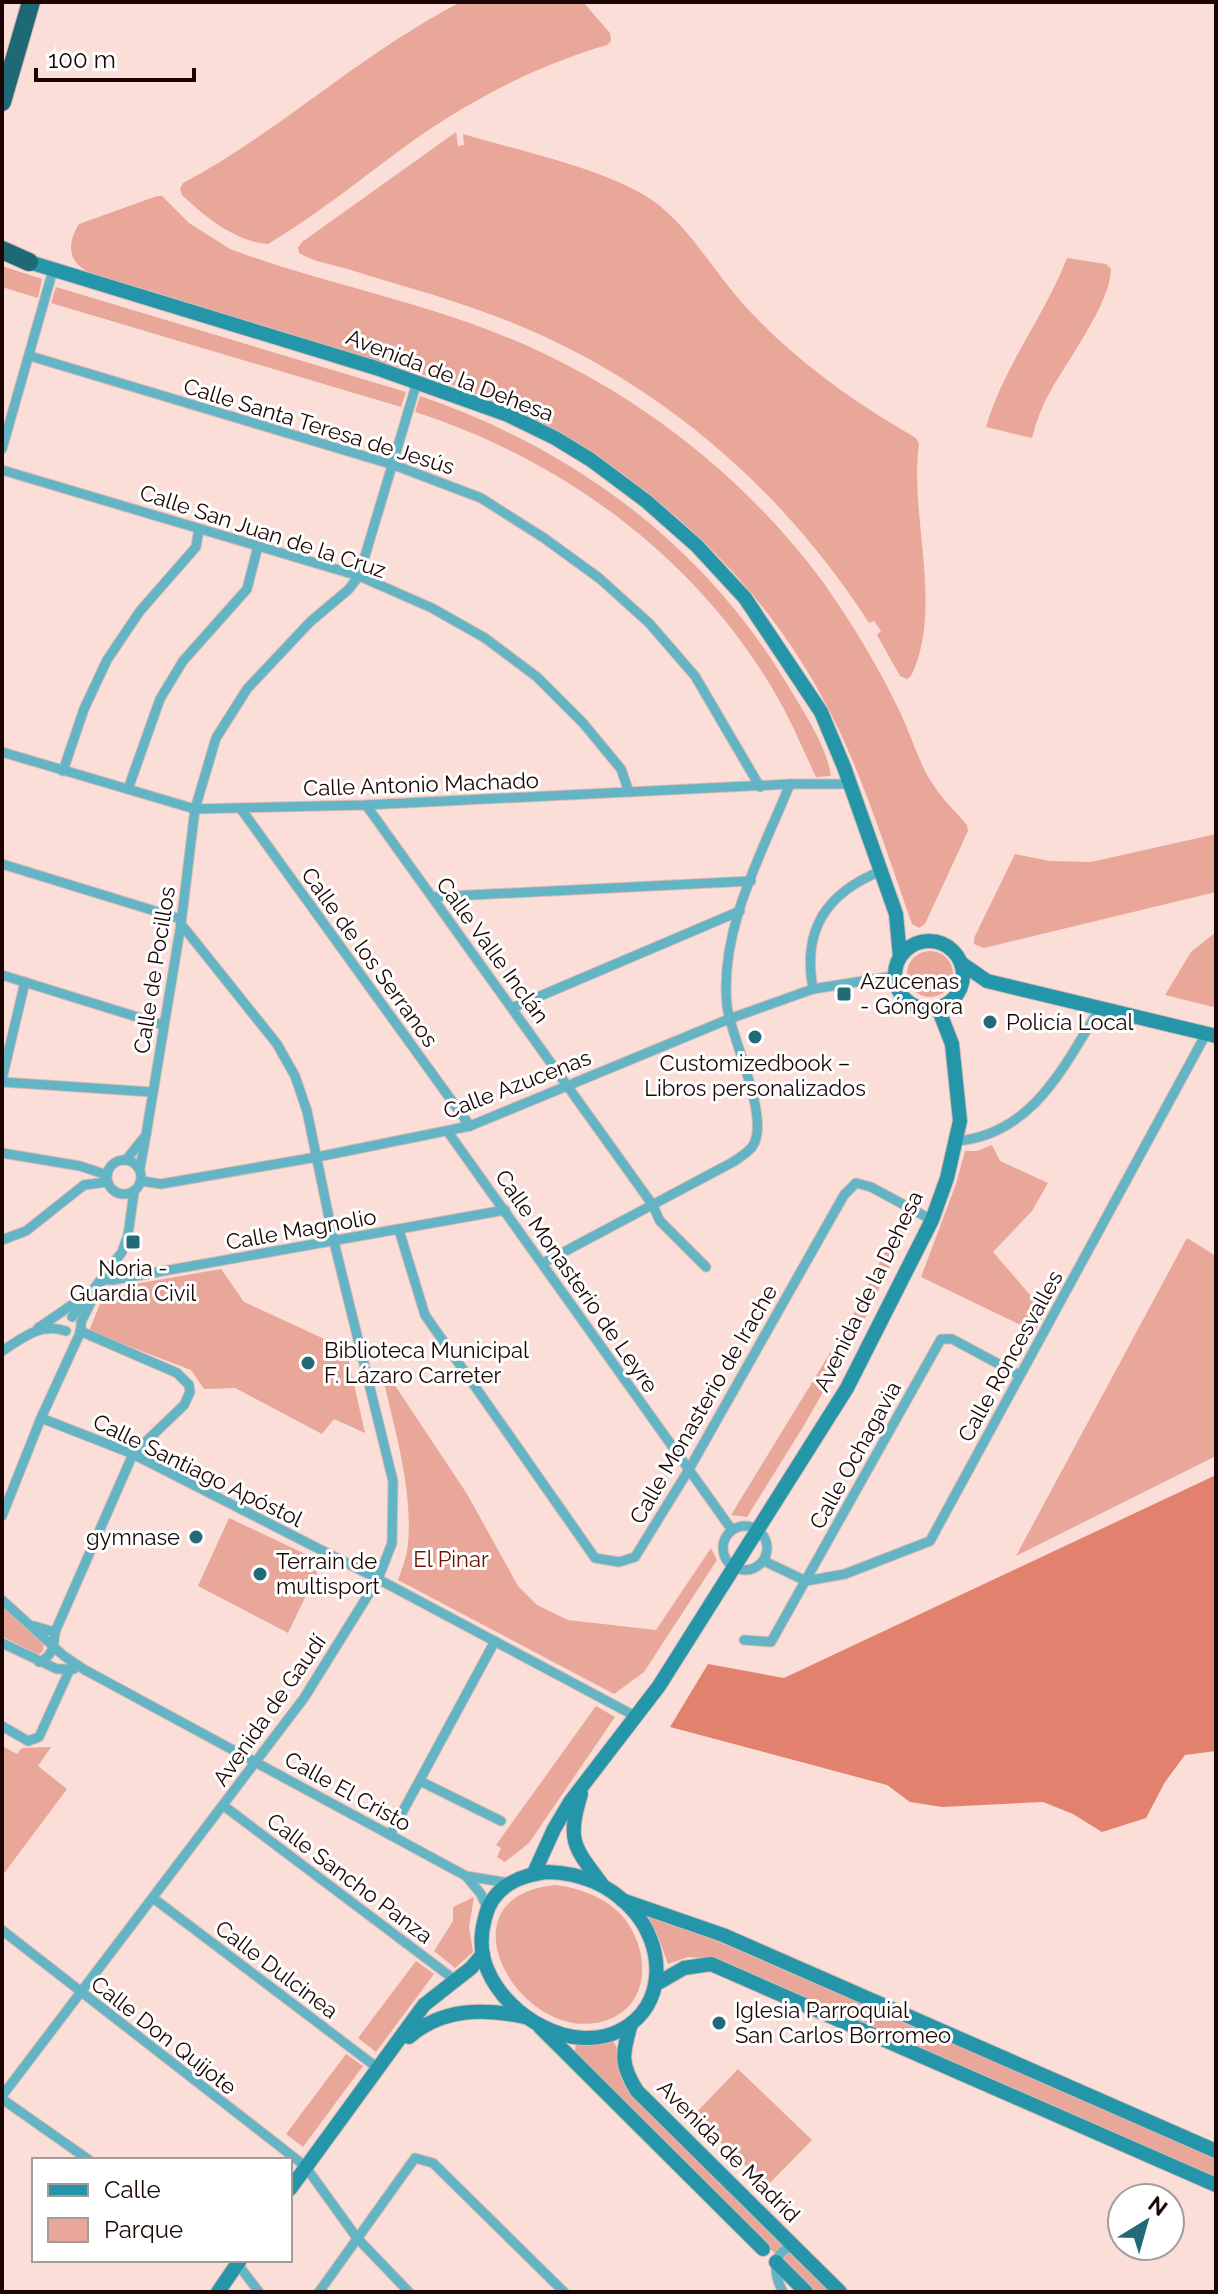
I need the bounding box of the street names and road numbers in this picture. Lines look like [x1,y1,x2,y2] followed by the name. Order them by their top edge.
[343,323,557,427] street label: Avenida de la Dehesa
[181,372,457,480] street label: Calle Santa Teresa de Jesús
[137,479,389,583] street label: Calle San Juan de la Cruz
[303,767,539,801] street label: Calle Antonio Machado
[296,862,444,1052] street label: Calle de los Serranos
[431,872,555,1028] street label: Calle Valle Inclán
[128,885,180,1055] street label: Calle de Pocillos
[440,1044,594,1124] street label: Calle Azucenas
[490,1165,664,1398] street label: Calle Monasterio de Leyre
[808,1186,928,1396] street label: Avenida de la Dehesa
[224,1203,378,1255] street label: Calle Magnolio
[952,1266,1068,1446] street label: Calle Roncesvalles
[624,1280,782,1528] street label: Calle Monasterio de Irache
[804,1377,906,1533] street label: Calle Ochagavia
[89,1408,307,1532] street label: Calle Santiago Apóstol
[207,1629,331,1791] street label: Avenida de Gaudí
[280,1746,416,1836] street label: Calle El Cristo
[262,1807,438,1949] street label: Calle Sancho Panza
[210,1914,344,2024] street label: Calle Dulcinea
[86,1970,242,2100] street label: Calle Don Quijote
[652,2074,806,2228] street label: Avenida de Madrid

